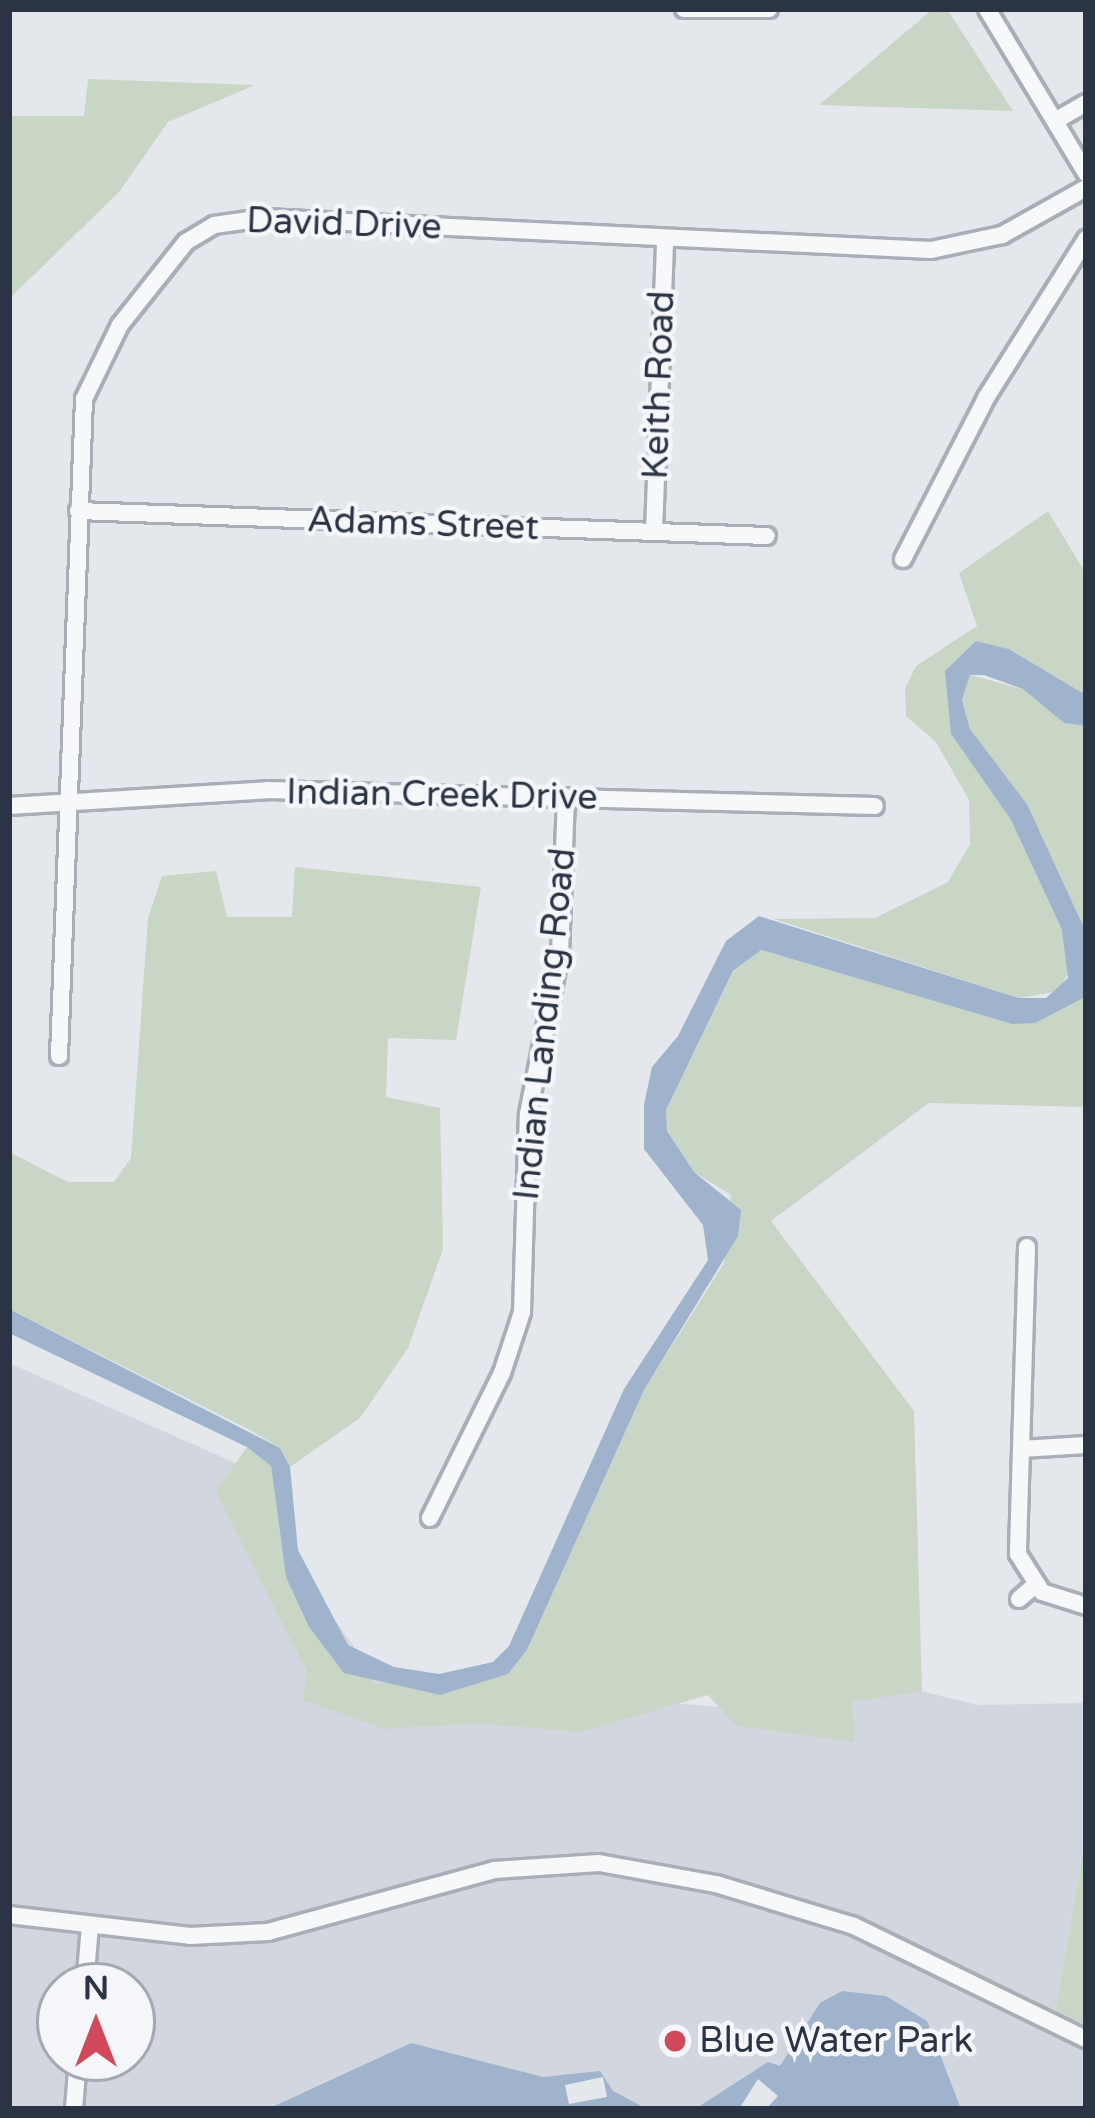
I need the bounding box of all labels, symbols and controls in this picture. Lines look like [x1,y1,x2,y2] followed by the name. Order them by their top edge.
[246,199,442,249] street label: David Drive
[634,290,684,480] street label: Keith Road
[306,498,540,550] street label: Adams Street
[286,771,598,819] street label: Indian Creek Drive
[505,846,585,1202] street label: Indian Landing Road
[36,1962,156,2082] north arrow
[83,1969,109,2008] text: N
[699,2019,973,2063] place label: Blue Water Park
[662,2028,688,2054] marker: Blue Water Park

